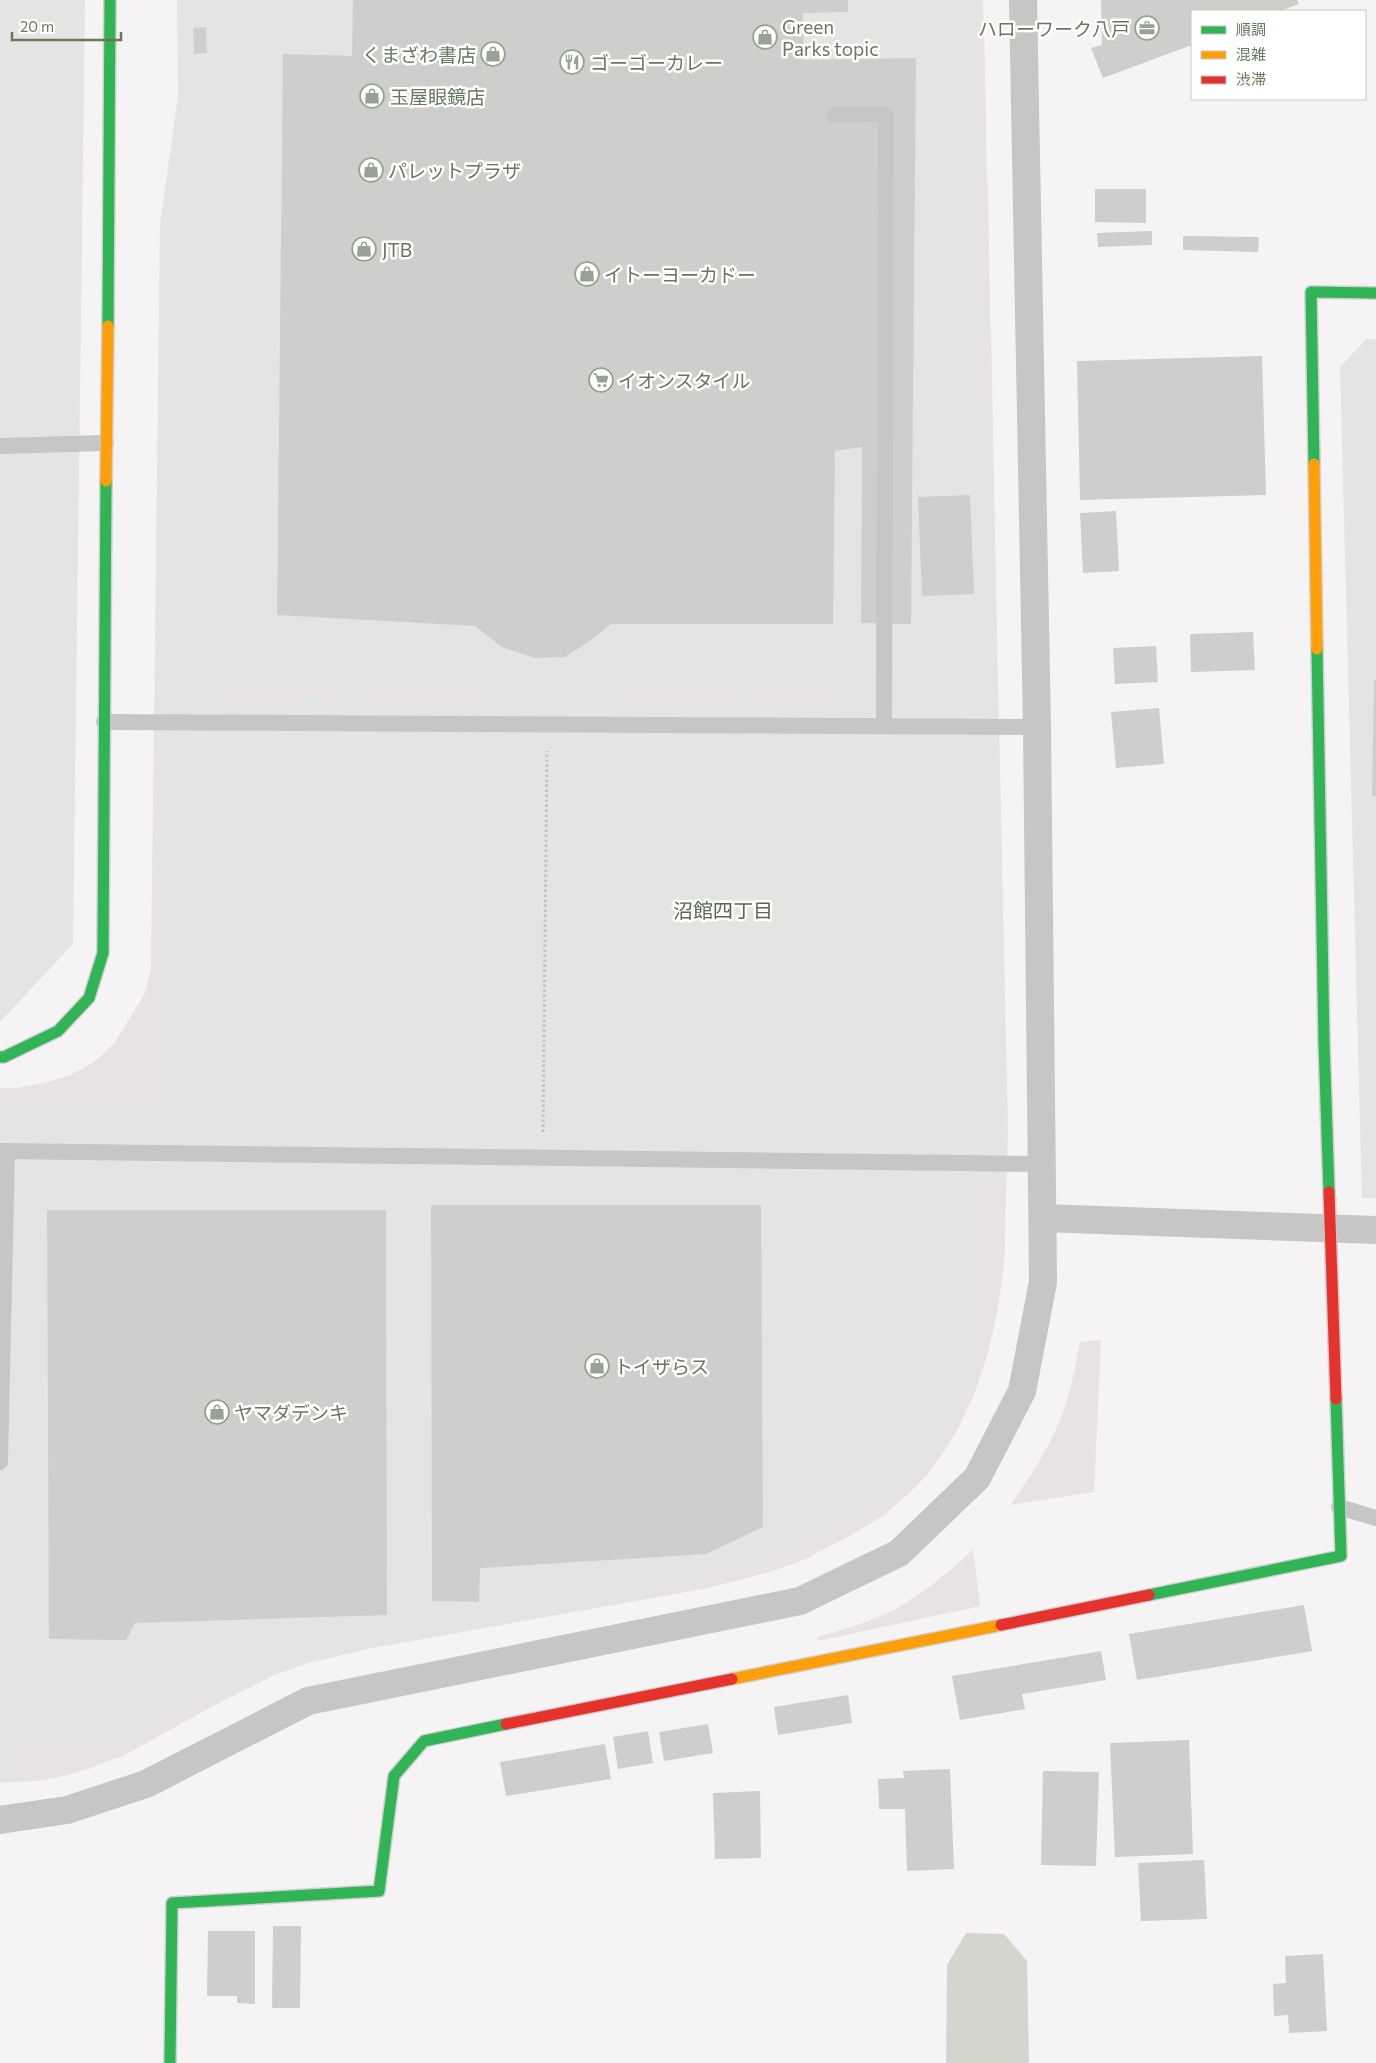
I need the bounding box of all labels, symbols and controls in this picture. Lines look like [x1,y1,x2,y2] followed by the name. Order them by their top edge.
[12,10,121,42] scale bar
[1191,10,1366,100] legend
[782,15,879,60] place label: Green Parks topic
[1134,15,1160,41] office icon: ハローワーク八戸
[20,17,54,35] text: 20 m
[978,17,1130,40] place label: ハローワーク八戸
[1236,20,1266,38] text: 順調
[752,24,778,50] shop icon: Green Parks topic
[480,41,506,67] shop icon: くまざわ書店
[362,43,476,66] place label: くまざわ書店
[1236,45,1266,63] text: 混雑
[559,49,585,75] restaurant icon: ゴーゴーカレー
[590,51,723,74] place label: ゴーゴーカレー
[1236,70,1266,88] text: 渋滞
[359,83,385,109] shop icon: 玉屋眼鏡店
[390,85,485,108] place label: 玉屋眼鏡店
[358,157,384,183] shop icon: パレットプラザ
[388,159,521,182] place label: パレットプラザ
[351,236,377,262] shop icon: JTB
[382,238,412,261] place label: JTB
[574,261,600,287] shop icon: イトーヨーカドー
[604,263,756,286] place label: イトーヨーカドー
[588,367,614,393] supermarket icon: イオンスタイル
[618,369,751,392] place label: イオンスタイル
[673,898,773,922] district label: 沼館四丁目
[584,1353,610,1379] shop icon: トイザらス
[614,1355,709,1378] place label: トイザらス
[204,1399,230,1425] shop icon: ヤマダデンキ
[234,1401,348,1424] place label: ヤマダデンキ

